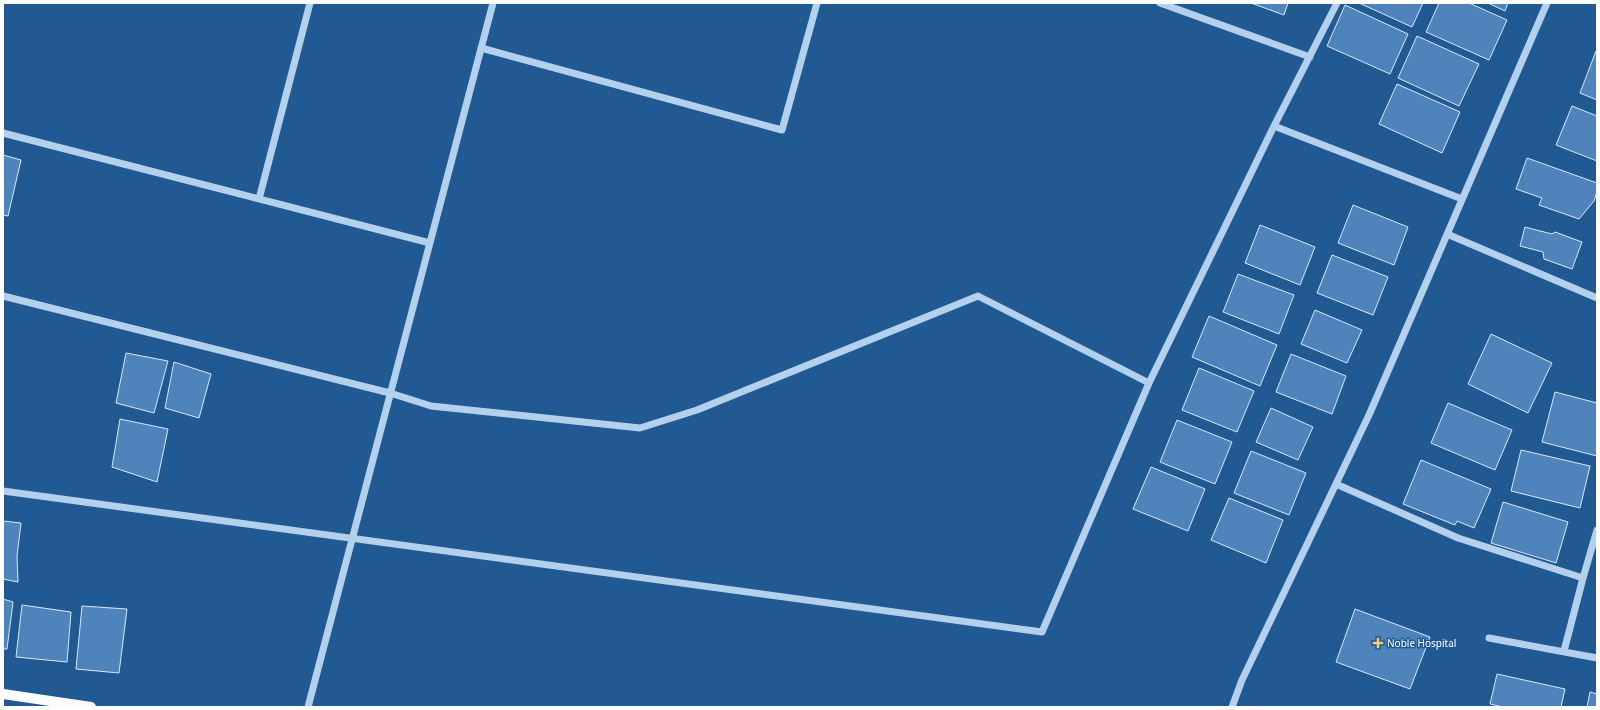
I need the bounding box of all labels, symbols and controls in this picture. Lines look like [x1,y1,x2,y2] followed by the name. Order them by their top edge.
[1387,636,1456,650] place label: Noble Hospital
[1372,637,1384,649] marker: Noble Hospital

